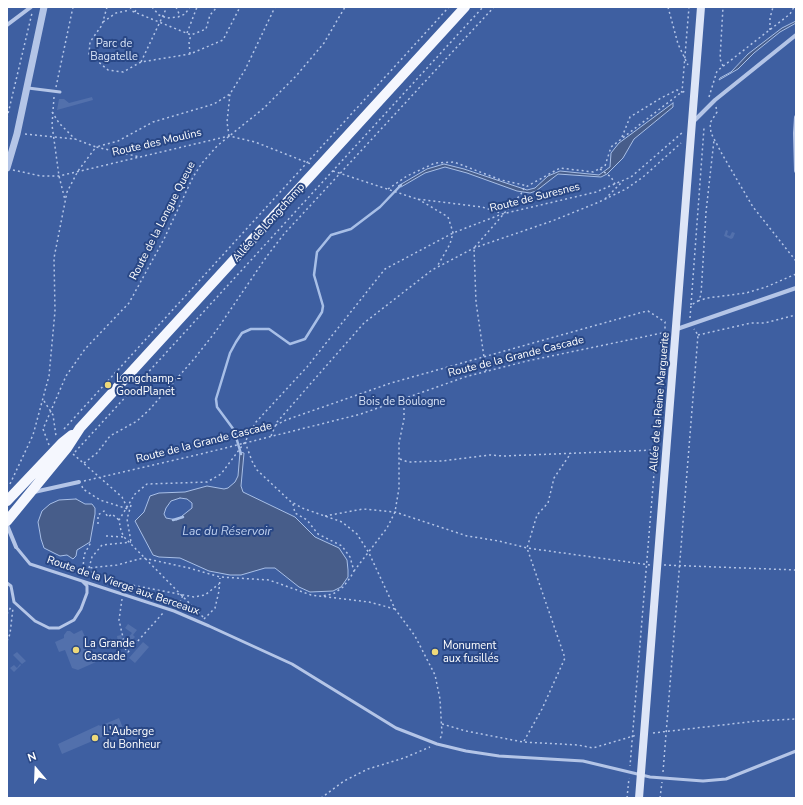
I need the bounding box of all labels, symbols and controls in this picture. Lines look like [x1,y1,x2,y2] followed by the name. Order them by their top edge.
[90,37,138,63] park label: Parc de Bagatelle
[111,126,203,160] street label: Route des Moulins
[127,160,199,282] street label: Route de la Longue Queue
[489,180,581,216] street label: Route de Suresnes
[230,181,308,265] street label: Allée de Longchamp
[647,332,673,472] street label: Allée de la Reine Marguerite
[447,334,585,380] street label: Route de la Grande Cascade
[116,372,181,398] place label: Longchamp - GoodPlanet
[103,380,113,390] marker: Longchamp - GoodPlanet
[359,395,445,409] park label: Bois de Boulogne
[135,420,273,466] street label: Route de la Grande Cascade
[182,525,272,539] water label: Lac du Réservoir
[45,554,201,618] street label: Route de la Vierge aux Berceaux
[84,637,135,663] place label: La Grande Cascade
[443,639,499,665] place label: Monument aux fusillés
[71,645,81,655] marker: La Grande Cascade
[430,647,440,657] marker: Monument aux fusillés
[103,725,160,751] place label: L'Auberge du Bonheur
[90,733,100,743] marker: L'Auberge du Bonheur
[16,749,56,789] north arrow
[26,749,38,766] text: N

